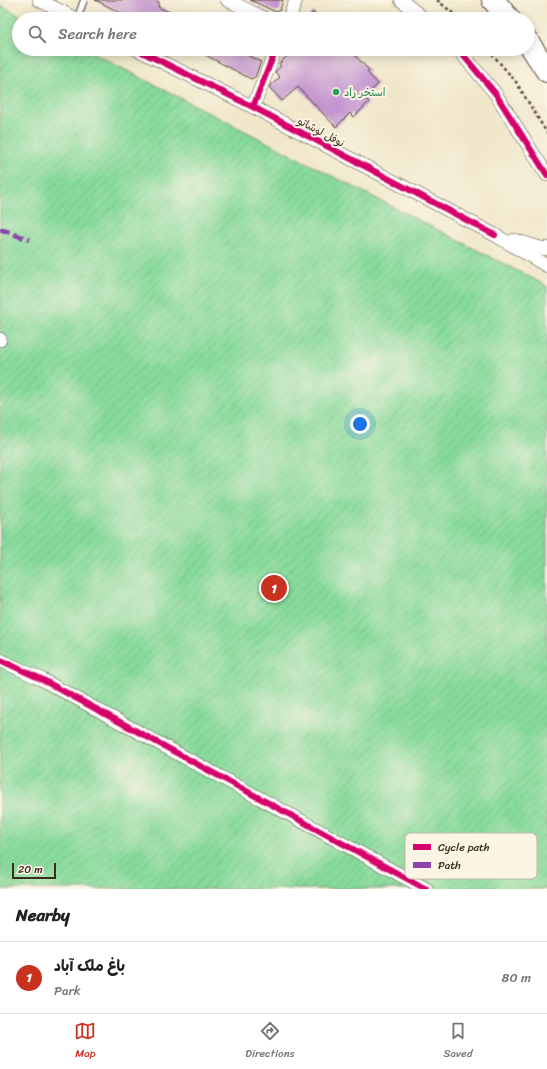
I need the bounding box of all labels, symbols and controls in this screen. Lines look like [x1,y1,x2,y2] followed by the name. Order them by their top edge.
[12,12,535,56] search box
[58,21,137,47] text: Search here
[26,23,48,45] icon: search
[344,83,386,102] place label: استخر راد
[331,87,341,97] marker: استخر راد
[293,111,348,152] street label: نوفل لوشاتو
[350,414,370,434] your location
[261,573,287,603] pin: 1
[405,833,537,879] legend
[438,838,490,857] text: Cycle path
[438,856,461,875] text: Path
[18,860,43,879] text: 20 m
[12,861,56,880] scale bar
[16,900,70,930] text: Nearby
[54,953,125,979] text: باغ ملک آباد
[26,966,32,989] text: 1
[502,966,531,989] text: 80 m
[54,979,81,1002] text: Park
[74,1020,96,1063] tab: Map
[245,1020,295,1063] tab: Directions
[444,1020,473,1063] tab: Saved

